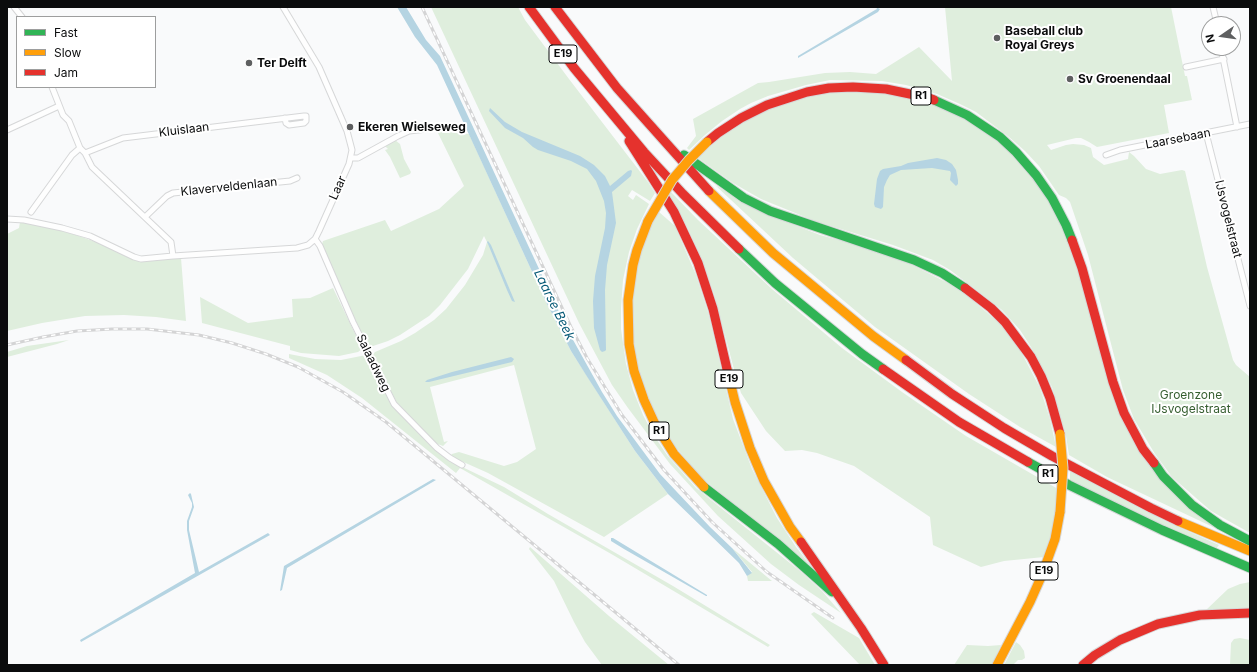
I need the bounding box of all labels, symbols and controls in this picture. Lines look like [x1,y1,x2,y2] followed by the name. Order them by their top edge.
[16,16,156,88] legend
[1201,16,1241,56] north arrow
[1005,24,1083,52] place label: Baseball club Royal Greys
[54,25,78,40] text: Fast
[992,33,1002,43] marker: Baseball club Royal Greys
[1203,33,1218,44] text: N
[54,45,81,60] text: Slow
[549,45,577,63] road number: E19
[257,56,307,70] place label: Ter Delft
[244,58,254,68] marker: Ter Delft
[54,65,78,80] text: Jam
[1078,72,1171,86] place label: Sv Groenendaal
[1065,74,1075,84] marker: Sv Groenendaal
[911,87,931,105] road number: R1
[158,120,210,140] street label: Kluislaan
[358,120,466,134] place label: Ekeren Wielseweg
[345,122,355,132] marker: Ekeren Wielseweg
[1144,126,1212,152] street label: Laarsebaan
[326,174,350,202] street label: Laar
[180,175,278,199] street label: Klaverveldenlaan
[1211,179,1245,259] street label: IJsvogelstraat
[530,267,578,343] water label: Laarse Beek
[353,332,393,394] street label: Salaadweg
[715,370,743,388] road number: E19
[1151,388,1231,416] park label: Groenzone IJsvogelstraat
[649,422,669,440] road number: R1
[1038,465,1058,483] road number: R1
[1030,562,1058,580] road number: E19

